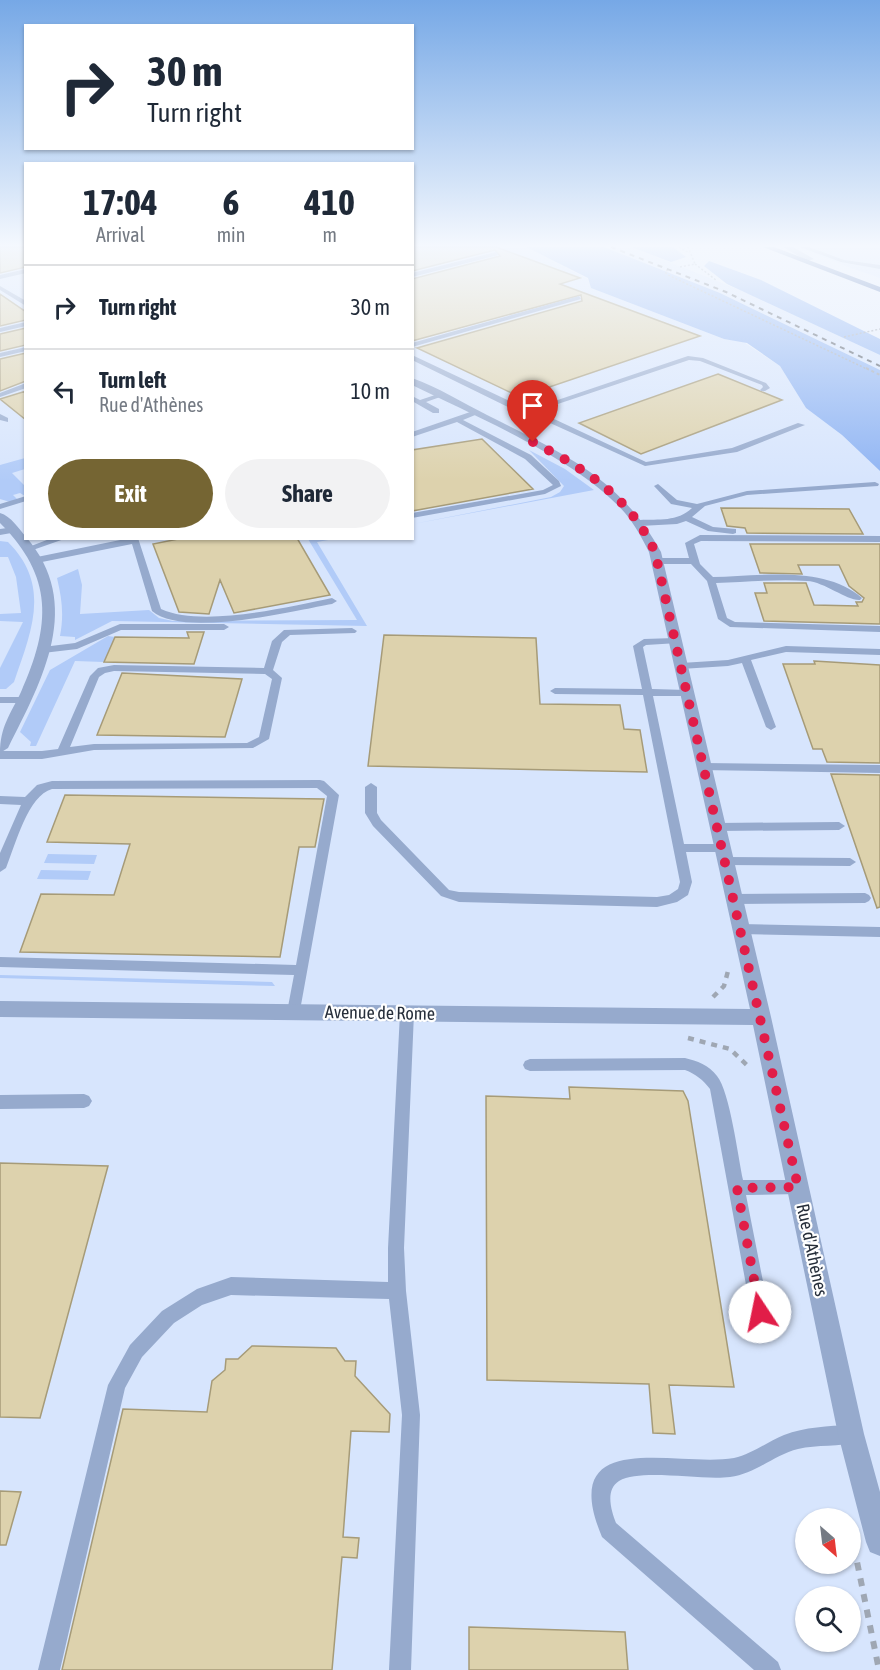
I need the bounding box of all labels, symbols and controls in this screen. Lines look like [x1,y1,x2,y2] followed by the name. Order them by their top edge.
[147,47,222,95] text: 30 m
[48,48,126,126] icon: right
[147,97,242,128] text: Turn right
[83,181,158,223] text: 17:04
[223,181,239,223] text: 6
[304,181,355,223] text: 410
[96,223,145,246] text: Arrival
[217,223,245,246] text: min
[322,223,337,246] text: m
[48,291,81,324] icon: right
[99,294,176,320] text: Turn right
[350,294,390,320] text: 30 m
[99,367,166,393] text: Turn left
[48,375,81,408] icon: left
[350,378,390,404] text: 10 m
[507,380,558,442] pin
[516,389,549,422] icon: arrive
[99,393,203,416] text: Rue d'Athènes
[48,459,213,528] button: Exit
[225,459,390,528] button: Share
[325,1001,435,1024] street label: Avenue de Rome
[792,1202,833,1298] street label: Rue d'Athènes
[728,1280,792,1344] position arrow
[795,1508,861,1574] north arrow
[795,1508,861,1652] map controls
[795,1586,861,1652] button: search

